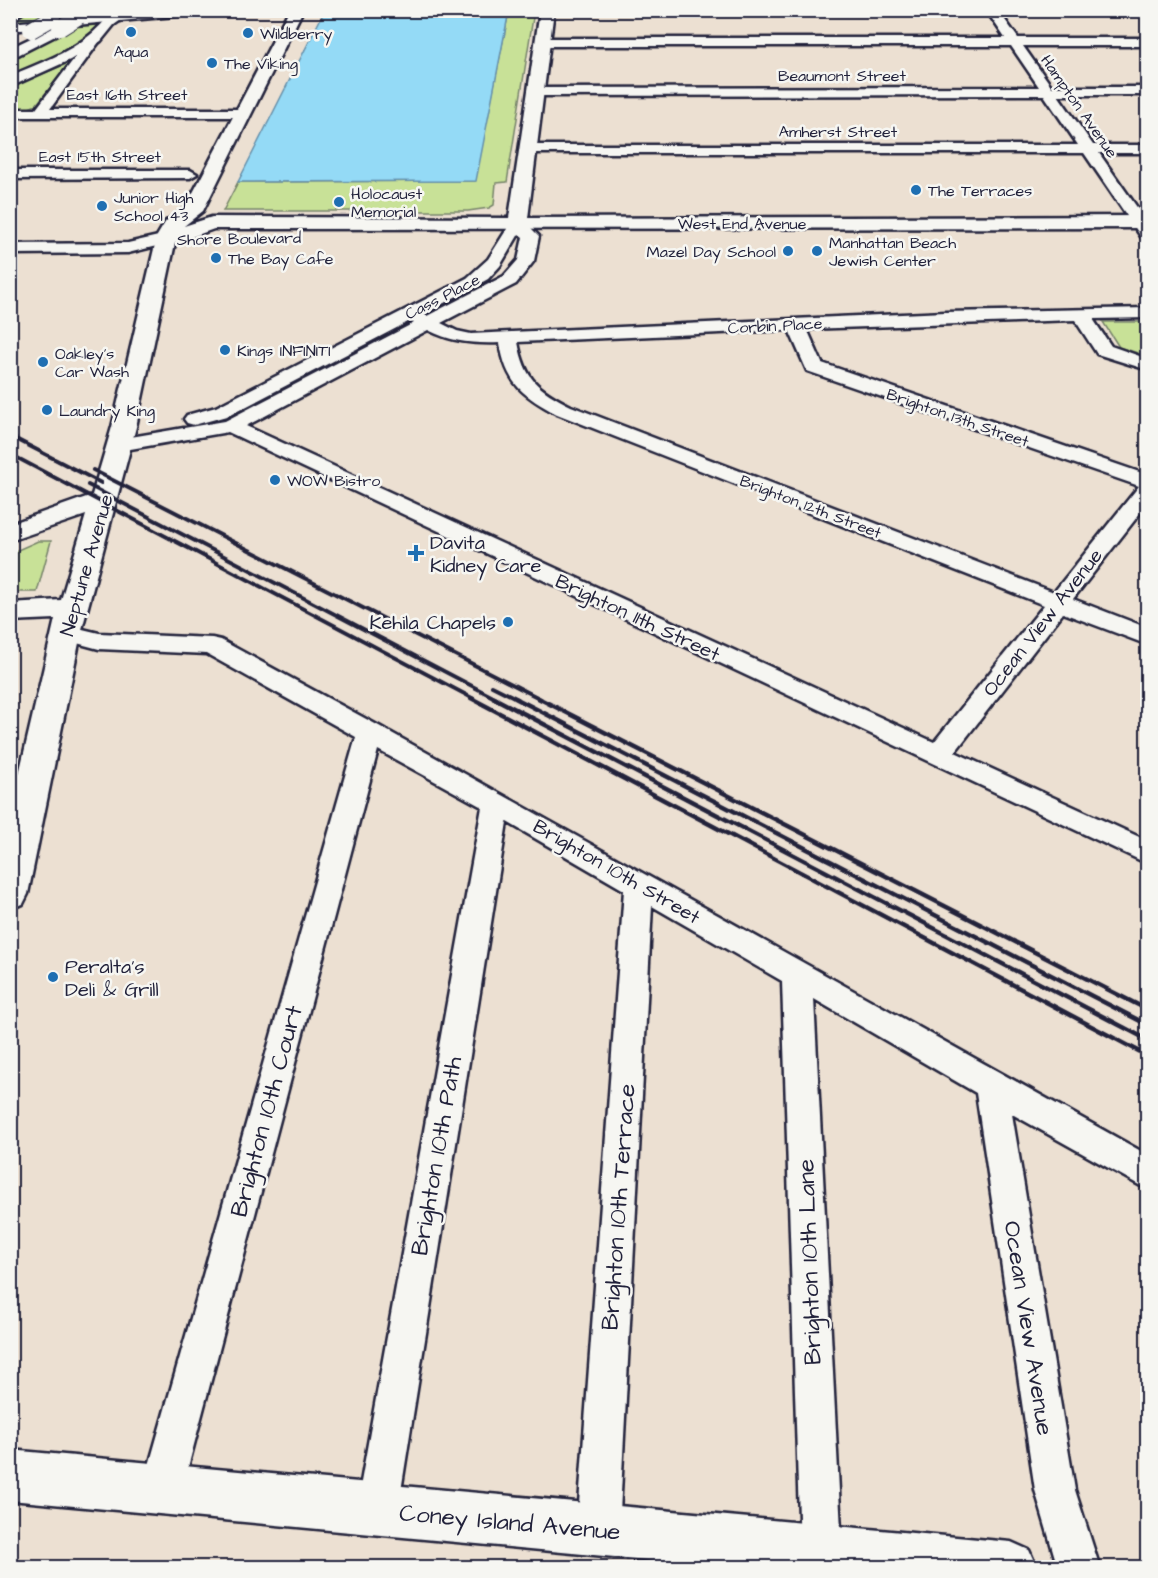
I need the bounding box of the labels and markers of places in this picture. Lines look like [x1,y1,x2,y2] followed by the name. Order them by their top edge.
[260,23,332,46] place label: Wildberry
[124,25,138,39] marker: Aqua
[241,26,255,40] marker: Wildberry
[114,41,148,63] place label: Aqua
[224,53,298,76] place label: The Viking
[205,56,219,70] marker: The Viking
[928,180,1032,202] place label: The Terraces
[351,183,423,223] place label: Holocaust Memorial
[909,183,923,197] marker: The Terraces
[114,187,194,227] place label: Junior High School 43
[332,195,346,209] marker: Holocaust Memorial
[95,199,109,213] marker: Junior High School 43
[829,232,956,272] place label: Manhattan Beach Jewish Center
[647,241,776,264] place label: Mazel Day School
[781,244,795,258] marker: Mazel Day School
[810,244,824,258] marker: Manhattan Beach Jewish Center
[228,248,334,271] place label: The Bay Cafe
[209,251,223,265] marker: The Bay Cafe
[237,340,331,363] place label: Kings INFINITI
[55,343,129,383] place label: Oakley's Car Wash
[218,343,232,357] marker: Kings INFINITI
[36,355,50,369] marker: Oakley's Car Wash
[59,400,155,423] place label: Laundry King
[40,403,54,417] marker: Laundry King
[287,470,380,492] place label: WOW Bistro
[268,473,282,487] marker: WOW Bistro
[430,529,542,581] place label: Davita Kidney Care
[407,544,425,562] marker: Davita Kidney Care
[369,609,496,637] place label: Kehila Chapels
[501,615,515,629] marker: Kehila Chapels
[65,953,159,1004] place label: Peralta's Deli & Grill
[46,970,60,984] marker: Peralta's Deli & Grill

